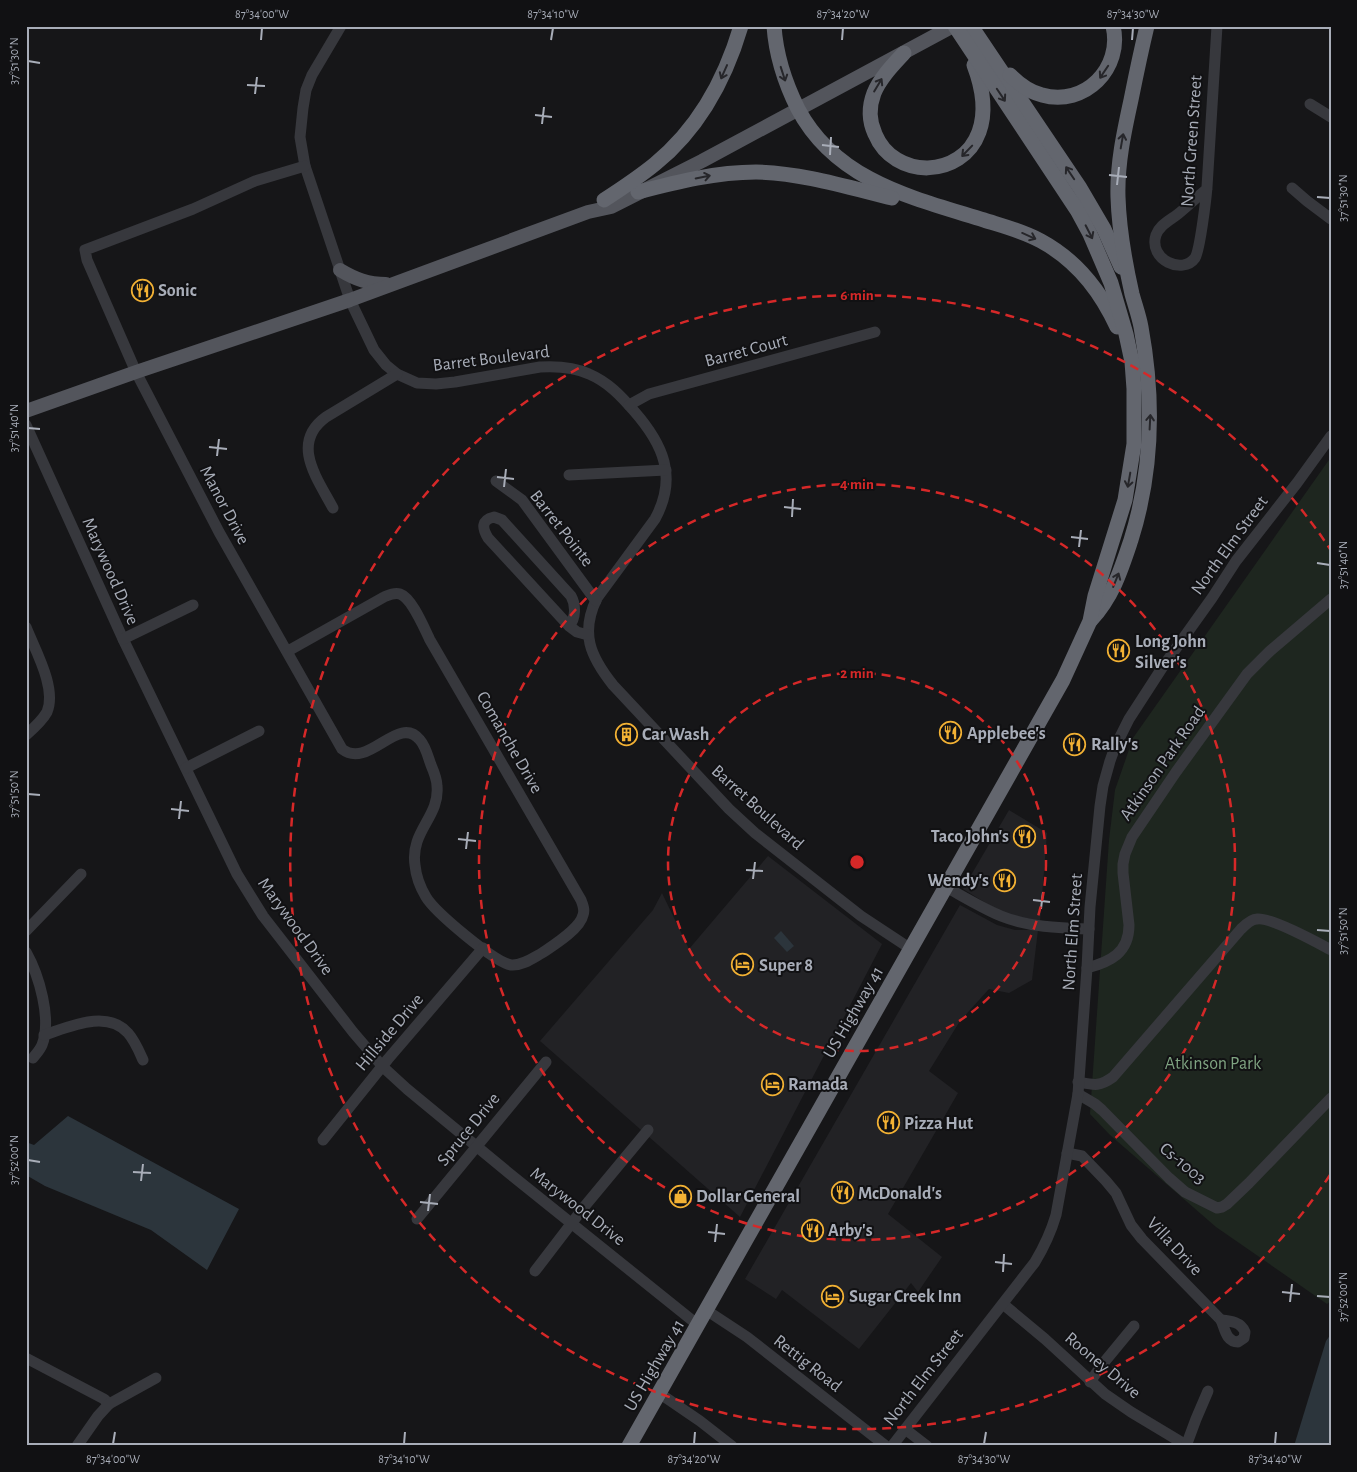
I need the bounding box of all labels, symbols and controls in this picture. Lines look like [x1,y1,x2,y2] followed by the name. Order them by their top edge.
[235,8,289,20] text: 87°34'00"W
[527,8,579,20] text: 87°34'10"W
[817,8,870,20] text: 87°34'20"W
[1107,8,1159,20] text: 87°34'30"W
[8,37,20,85] text: 37°51'30"N
[719,64,729,79] one-way arrow
[1099,65,1109,79] one-way arrow
[779,66,789,82] one-way arrow
[1178,74,1206,208] street label: North Green Street
[874,79,884,93] one-way arrow
[996,88,1006,102] one-way arrow
[1118,133,1128,149] one-way arrow
[961,145,973,157] one-way arrow
[1065,166,1075,180] one-way arrow
[694,172,710,181] one-way arrow
[1337,174,1349,222] text: 37°51'30"N
[1085,224,1094,239] one-way arrow
[1021,231,1036,241] one-way arrow
[130,278,154,302] restaurant icon: Sonic
[158,282,197,300] place label: Sonic
[840,288,874,303] text: 6 min
[703,331,790,371] street label: Barret Court
[432,343,550,375] street label: Barret Boulevard
[8,404,20,452] text: 37°51'40"N
[1145,415,1154,431] one-way arrow
[196,463,252,548] street label: Manor Drive
[1124,472,1134,488] one-way arrow
[840,477,874,492] text: 4 min
[526,487,596,570] street label: Barret Pointe
[1188,493,1272,598] street label: North Elm Street
[78,515,142,628] street label: Marywood Drive
[1337,541,1349,589] text: 37°51'40"N
[1113,573,1122,588] one-way arrow
[1135,633,1206,672] place label: Long John Silver's
[1107,639,1131,663] restaurant icon: Long John Silver's
[840,666,874,681] text: 2 min
[473,688,546,797] street label: Comanche Drive
[1117,703,1209,824] street label: Atkinson Park Road
[939,721,963,745] restaurant icon: Applebee's
[614,722,638,746] building icon: Car Wash
[967,725,1046,743] place label: Applebee's
[642,726,709,744] place label: Car Wash
[1063,732,1087,756] restaurant icon: Rally's
[1091,736,1138,754] place label: Rally's
[708,762,807,854] street label: Barret Boulevard
[8,770,20,818] text: 37°51'50"N
[1013,824,1037,848] restaurant icon: Taco John's
[931,828,1009,846] place label: Taco John's
[848,853,866,871] centre of rings
[993,868,1017,892] restaurant icon: Wendy's
[928,872,989,890] place label: Wendy's
[1060,873,1086,991] street label: North Elm Street
[254,875,336,978] street label: Marywood Drive
[1337,907,1349,955] text: 37°51'50"N
[731,953,755,977] hotel icon: Super 8
[759,957,813,975] place label: Super 8
[820,964,887,1061] street label: US Highway 41
[352,991,427,1075] street label: Hillside Drive
[1165,1055,1262,1073] park label: Atkinson Park
[760,1072,784,1096] hotel icon: Ramada
[788,1076,849,1094] place label: Ramada
[434,1090,503,1170] street label: Spruce Drive
[876,1111,900,1135] restaurant icon: Pizza Hut
[904,1115,973,1133] place label: Pizza Hut
[8,1135,20,1185] text: 37°52'00"N
[1156,1139,1209,1188] street label: Cs-1003
[526,1164,628,1249] street label: Marywood Drive
[830,1181,854,1205] restaurant icon: McDonald's
[668,1184,692,1208] shop icon: Dollar General
[858,1185,942,1203] place label: McDonald's
[696,1188,800,1206] place label: Dollar General
[1143,1214,1205,1279] street label: Villa Drive
[800,1218,824,1242] restaurant icon: Arby's
[828,1222,873,1240] place label: Arby's
[1337,1272,1349,1322] text: 37°52'00"N
[821,1284,845,1308] hotel icon: Sugar Creek Inn
[849,1288,962,1306] place label: Sugar Creek Inn
[621,1317,688,1414] street label: US Highway 41
[881,1326,967,1429] street label: North Elm Street
[1061,1329,1144,1402] street label: Rooney Drive
[770,1332,845,1396] street label: Rettig Road
[86,1453,140,1465] text: 87°34'00"W
[378,1453,430,1465] text: 87°34'10"W
[668,1453,721,1465] text: 87°34'20"W
[958,1453,1010,1465] text: 87°34'30"W
[1248,1453,1302,1465] text: 87°34'40"W

